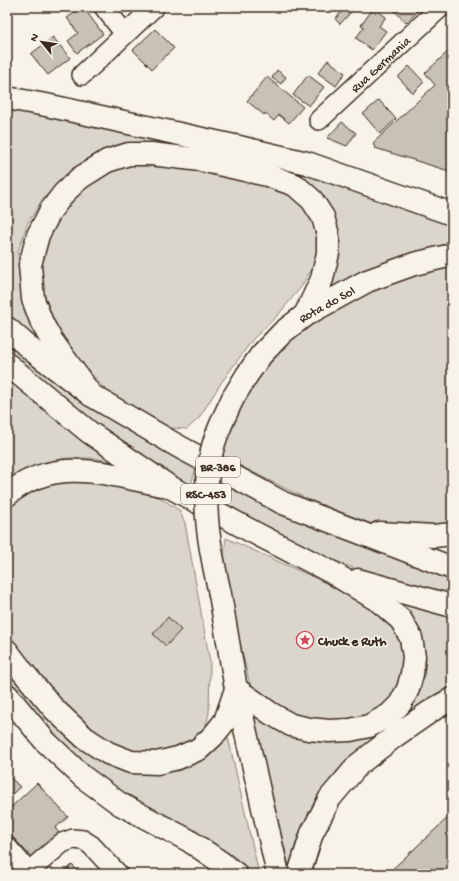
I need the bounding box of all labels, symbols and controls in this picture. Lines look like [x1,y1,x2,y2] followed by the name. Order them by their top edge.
[22,22,62,62] north arrow
[28,32,42,44] text: N
[349,34,415,97] street label: Rua Germania
[296,284,358,327] street label: Rota do Sol
[196,457,240,477] road number: BR-386
[181,484,231,504] road number: RSC-453
[295,630,315,650] place icon: Chuck e Ruth
[317,635,386,650] place label: Chuck e Ruth

